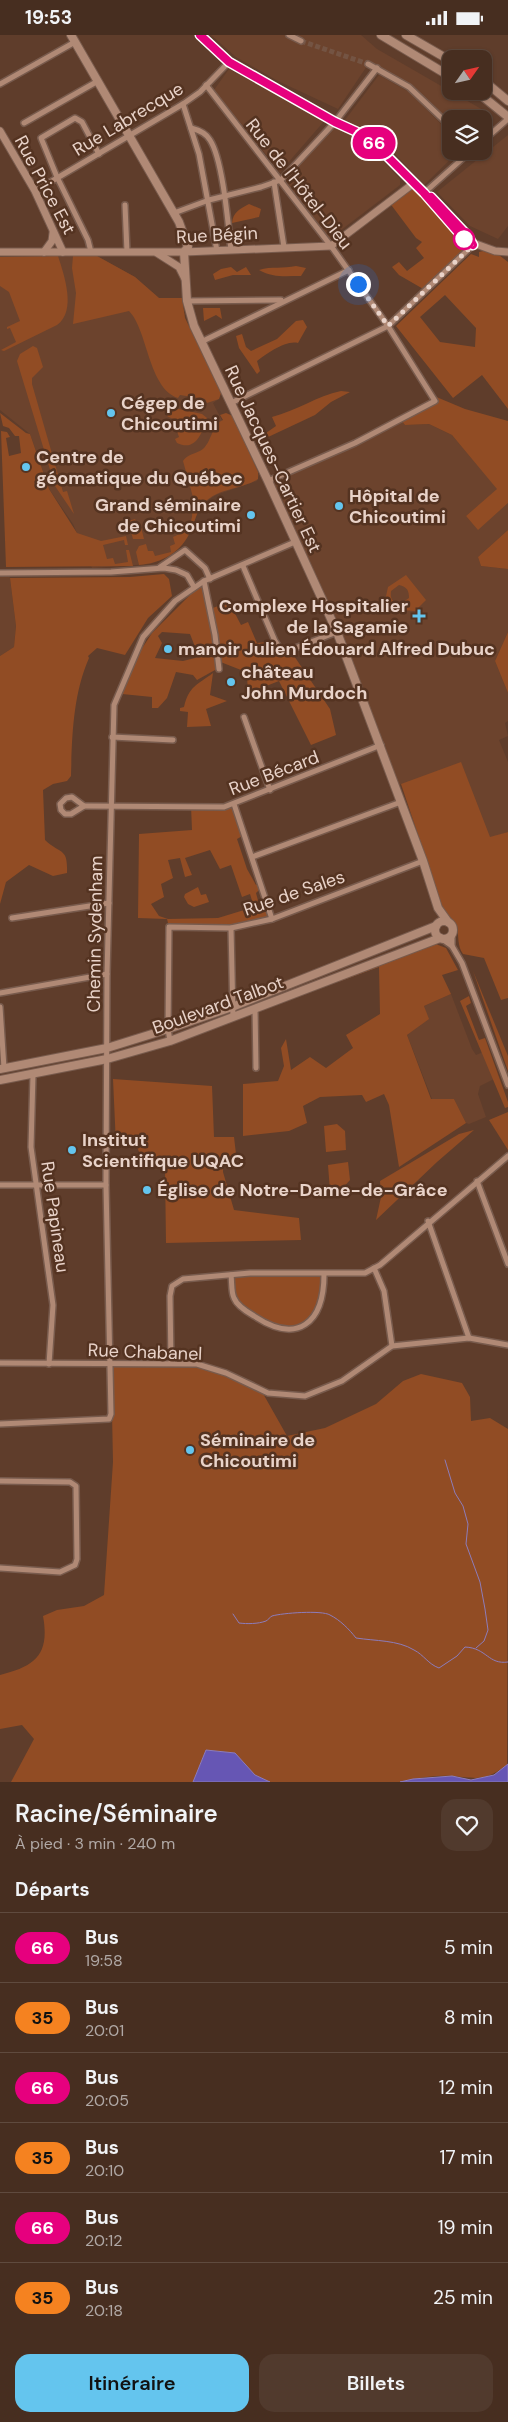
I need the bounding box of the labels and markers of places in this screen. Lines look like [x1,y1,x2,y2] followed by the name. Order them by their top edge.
[453,228,475,250] unlabelled marker
[121,391,218,436] place label: Cégep de Chicoutimi
[105,407,117,419] marker: Cégep de Chicoutimi
[36,445,243,490] place label: Centre de géomatique du Québec
[20,461,32,473] marker: Centre de géomatique du Québec
[349,484,446,529] place label: Hôpital de Chicoutimi
[95,493,241,538] place label: Grand séminaire de Chicoutimi
[333,500,345,512] marker: Hôpital de Chicoutimi
[245,509,257,521] marker: Grand séminaire de Chicoutimi
[219,594,408,639] place label: Complexe Hospitalier de la Sagamie
[412,609,426,623] marker: Complexe Hospitalier de la Sagamie
[178,637,495,661] place label: manoir Julien Édouard Alfred Dubuc
[162,643,174,655] marker: manoir Julien Édouard Alfred Dubuc
[241,660,367,705] place label: château John Murdoch
[225,676,237,688] marker: château John Murdoch
[82,1128,244,1173] place label: Institut Scientifique UQAC
[66,1144,78,1156] marker: Institut Scientifique UQAC
[157,1178,448,1202] place label: Église de Notre-Dame-de-Grâce
[141,1184,153,1196] marker: Église de Notre-Dame-de-Grâce
[200,1428,315,1473] place label: Séminaire de Chicoutimi
[184,1444,196,1456] marker: Séminaire de Chicoutimi

